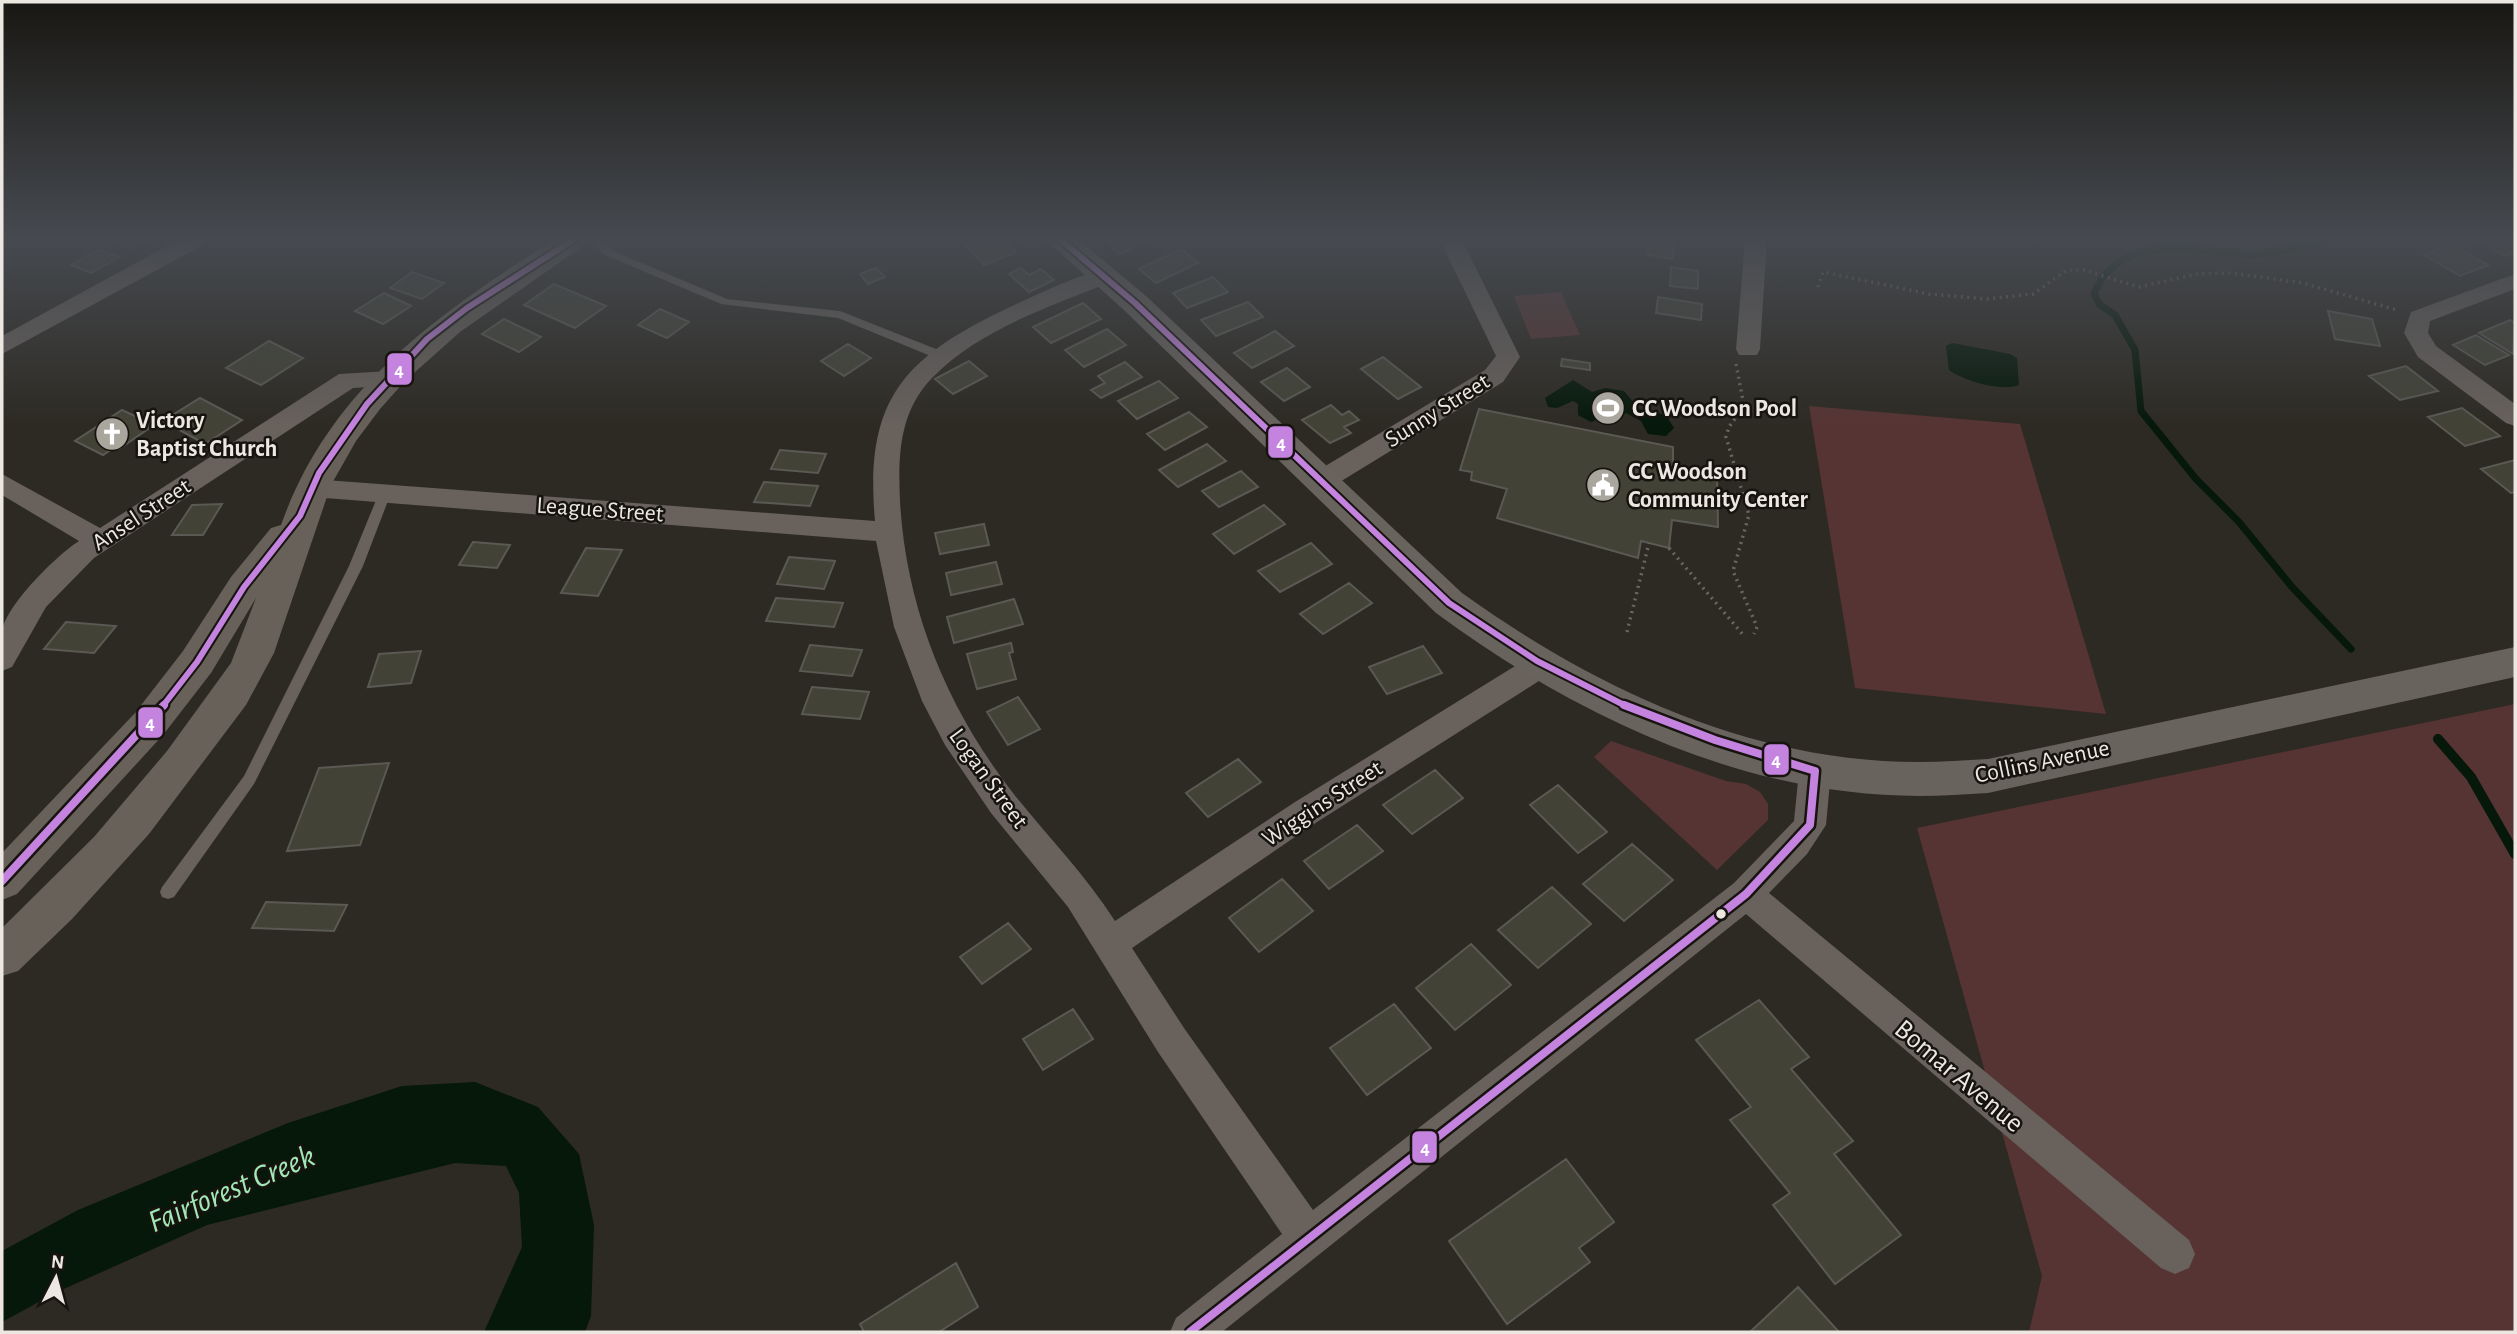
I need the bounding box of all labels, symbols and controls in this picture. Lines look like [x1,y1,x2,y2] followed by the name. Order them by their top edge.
[386,352,413,386] line badge: 4
[394,361,404,380] text: 4
[1381,369,1494,452] street label: Sunny Street
[1589,389,1627,427] sports icon: CC Woodson Pool
[1632,397,1797,421] place label: CC Woodson Pool
[136,409,277,461] place label: Victory Baptist Church
[93,415,131,453] church icon: Victory Baptist Church
[1267,425,1294,459] line badge: 4
[1276,434,1286,453] text: 4
[1628,460,1808,512] place label: CC Woodson Community Center
[1584,466,1622,504] public building icon: CC Woodson Community Center
[88,474,195,555] street label: Ansel Street
[536,494,665,526] street label: League Street
[137,706,164,739] line badge: 4
[145,714,155,733] text: 4
[944,724,1032,833] street label: Logan Street
[1973,736,2112,788] street label: Collins Avenue
[1763,743,1790,776] line badge: 4
[1771,751,1781,770] text: 4
[1258,756,1387,852] street label: Wiggins Street
[1714,907,1728,921] unlabelled marker
[1889,1015,2028,1138] street label: Bomar Avenue
[1411,1130,1438,1164] line badge: 4
[143,1139,319,1238] water label: Fairforest Creek
[1420,1139,1430,1158] text: 4
[21,1243,91,1313] north arrow
[50,1252,65,1273] text: N

